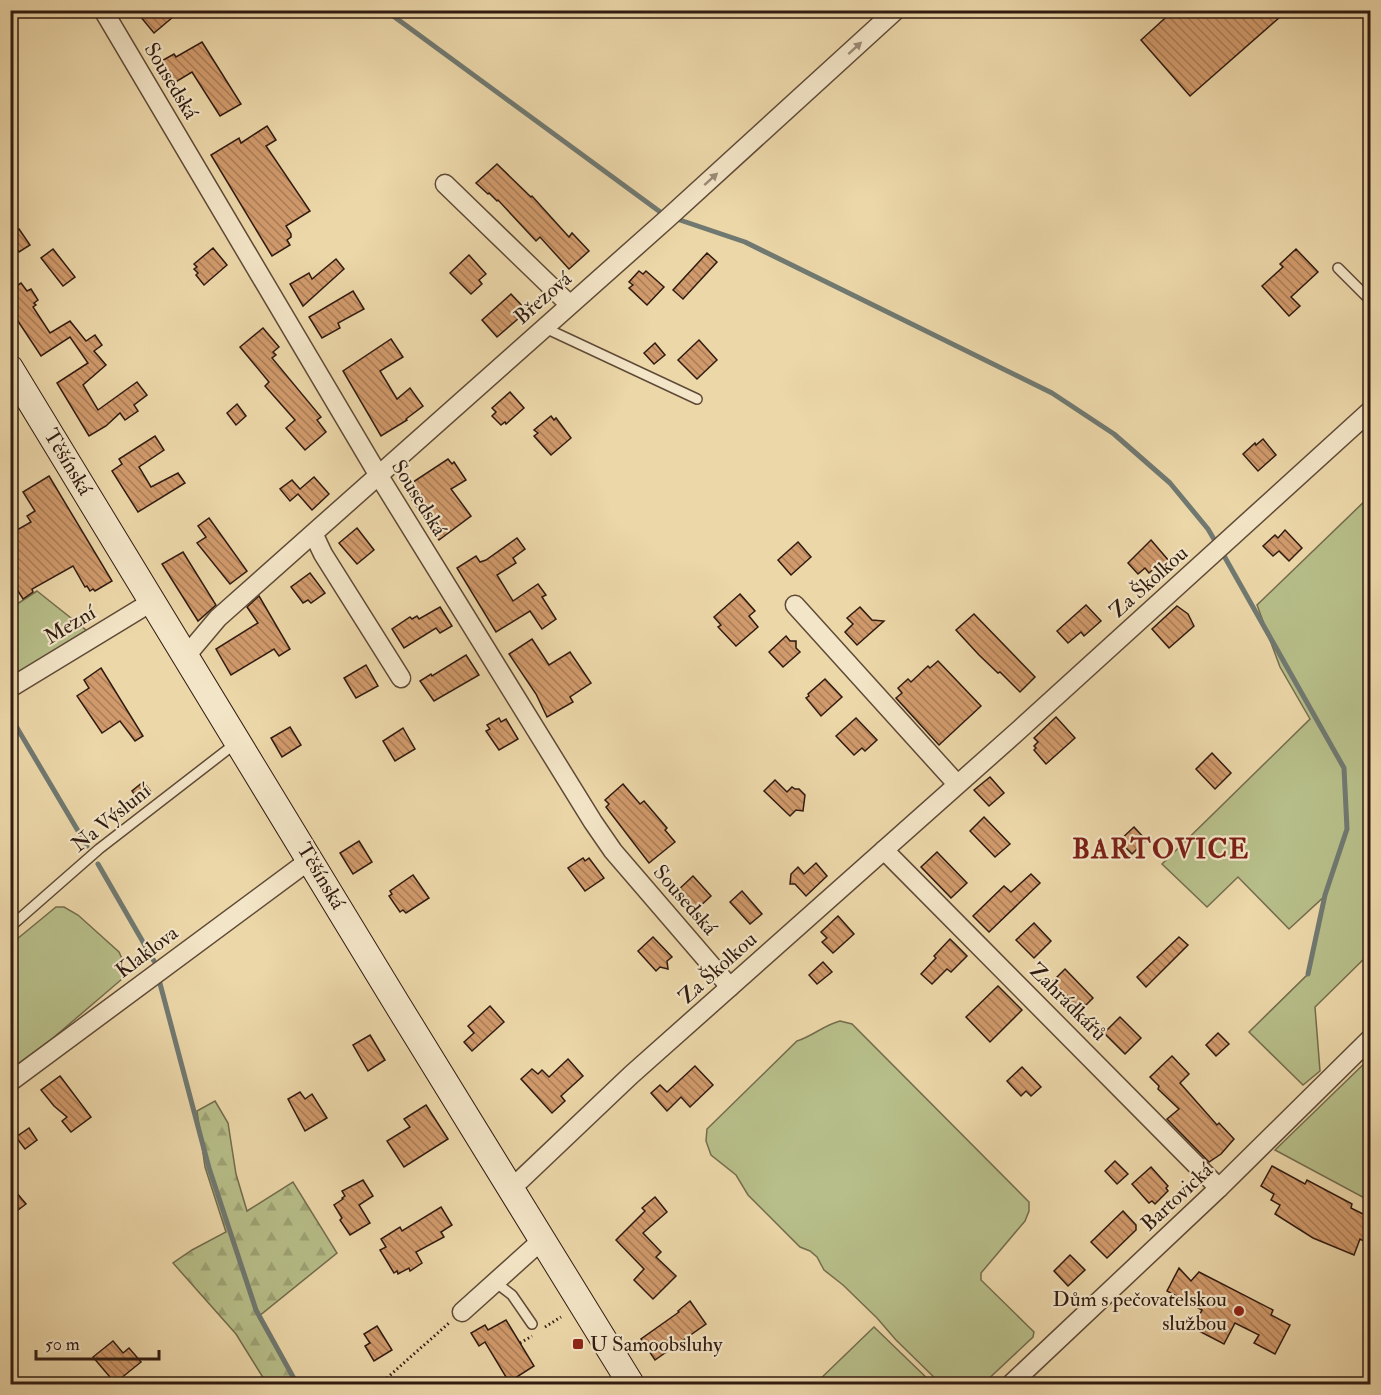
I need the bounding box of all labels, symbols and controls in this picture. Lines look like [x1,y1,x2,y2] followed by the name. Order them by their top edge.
[138,38,205,125] street label: Sousedská
[847,42,862,55] one-way arrow
[703,173,718,186] one-way arrow
[509,265,578,330] street label: Březová
[38,424,99,501] street label: Těšínská
[385,455,453,541] street label: Sousedská
[1104,540,1194,624] street label: Za Školkou
[39,598,102,651] street label: Mezní
[66,777,157,858] street label: Na Výsluní
[1072,833,1250,866] district label: BARTOVICE
[291,838,352,915] street label: Těšínská
[647,859,723,941] street label: Sousedská
[110,919,184,984] street label: Klaklova
[673,926,763,1010] street label: Za Školkou
[1023,957,1113,1047] street label: Zahrádkářů
[1135,1157,1219,1237] street label: Bartovická
[1053,1286,1227,1337] place label: Dům s pečovatelskou službou
[1232,1304,1246,1318] marker: Dům s pečovatelskou službou
[36,1323,159,1361] scale bar
[590,1331,723,1358] place label: U Samoobsluhy
[45,1333,80,1356] text: 50 m
[571,1337,585,1351] marker: U Samoobsluhy

